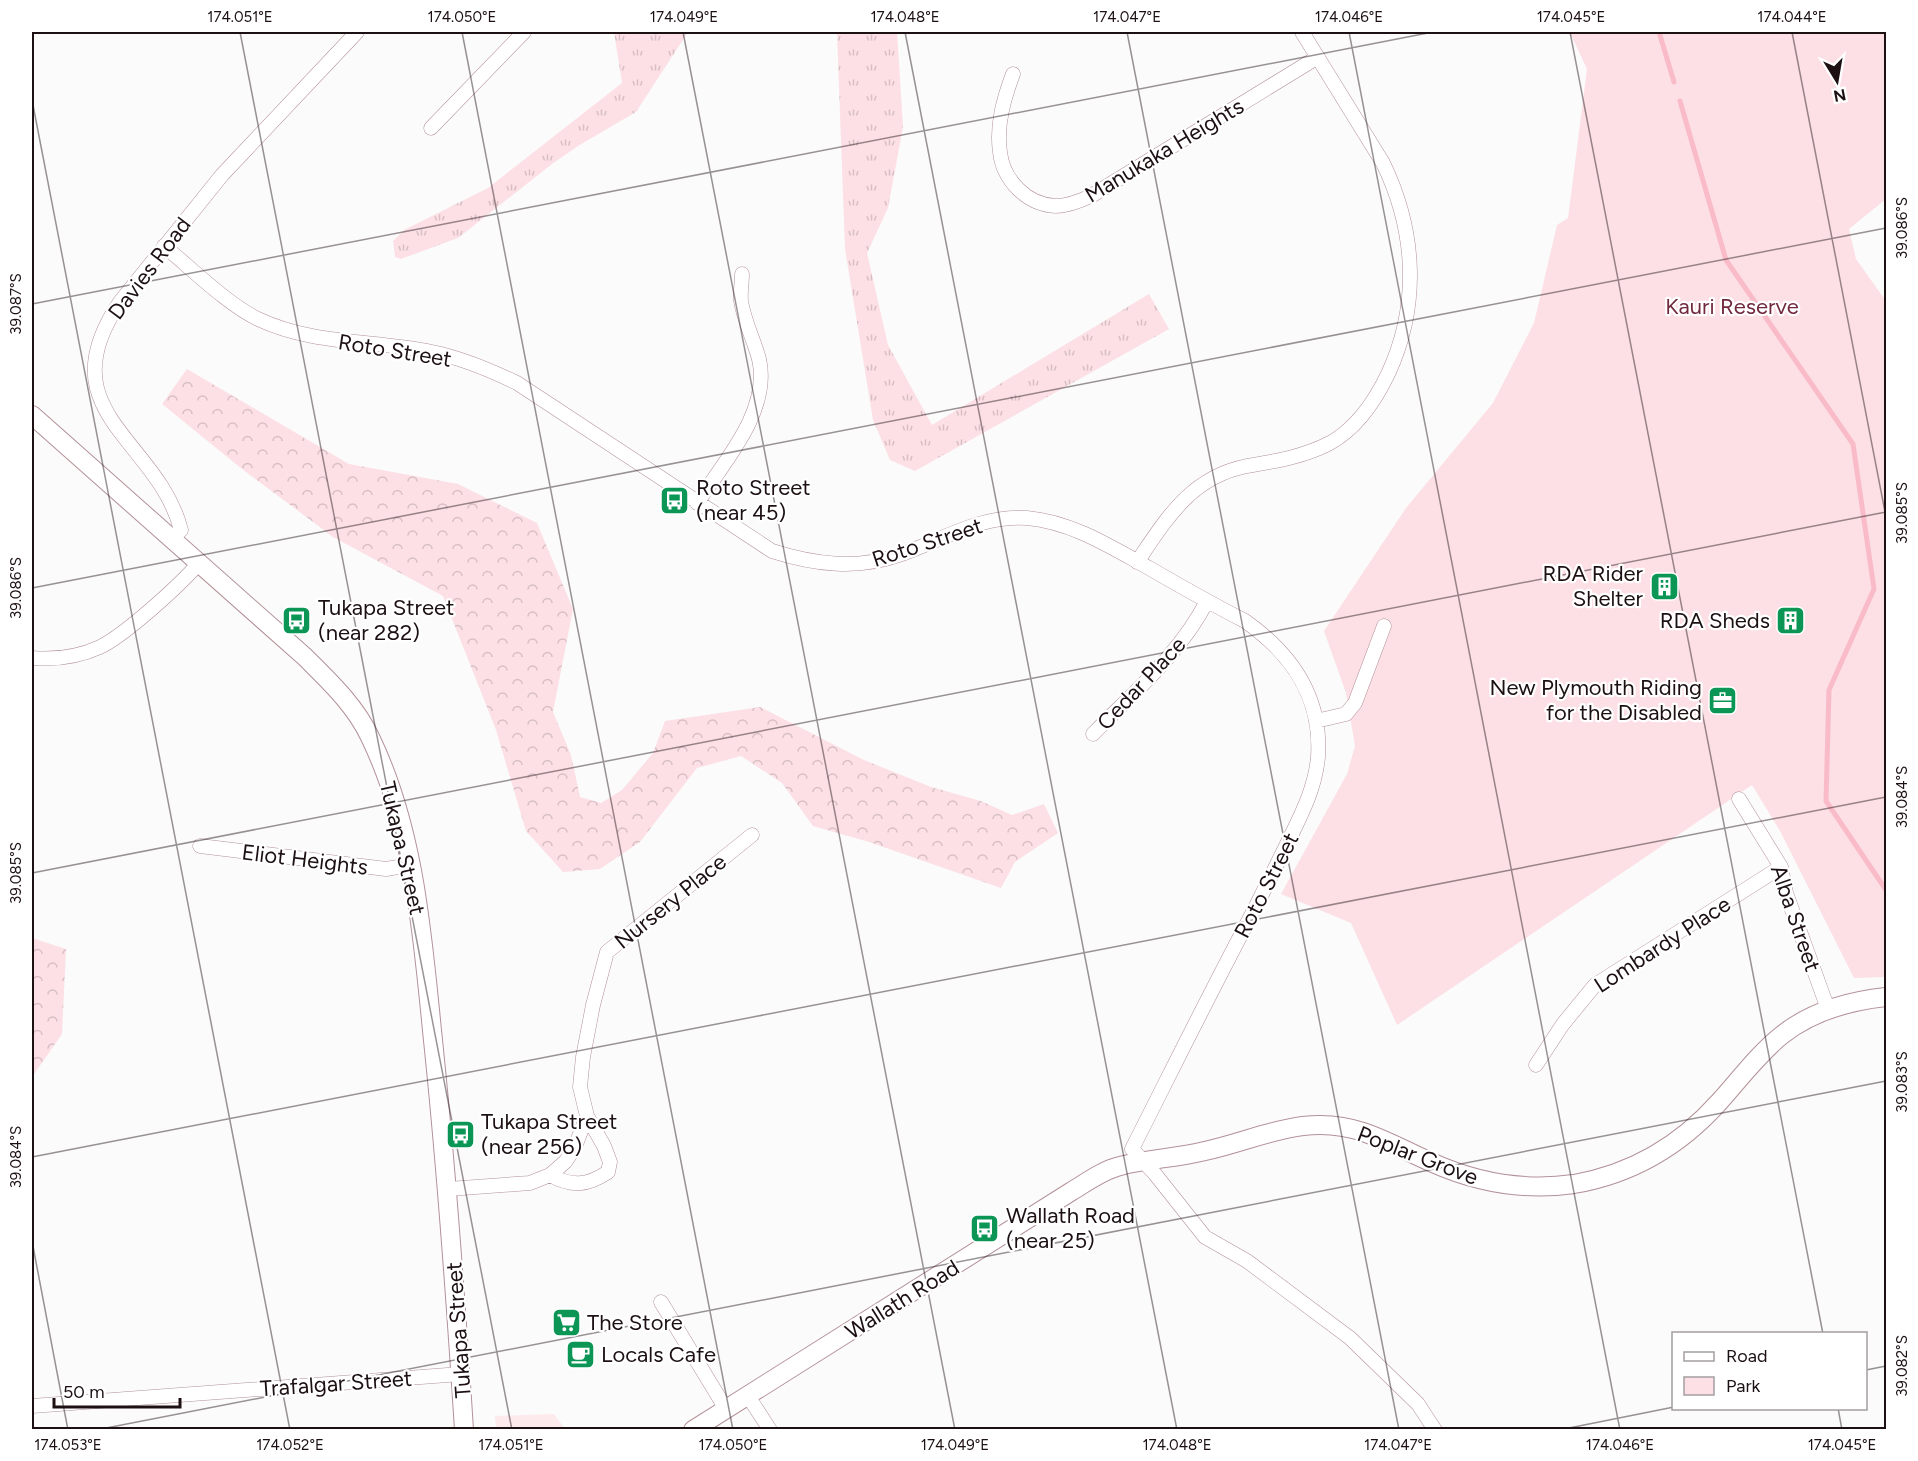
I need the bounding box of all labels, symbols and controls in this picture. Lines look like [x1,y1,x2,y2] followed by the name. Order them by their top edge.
[207,8,273,26] text: 174.051°E
[428,8,496,26] text: 174.050°E
[650,8,718,26] text: 174.049°E
[870,8,940,26] text: 174.048°E
[1093,8,1161,26] text: 174.047°E
[1315,8,1383,26] text: 174.046°E
[1537,8,1605,26] text: 174.045°E
[1757,8,1827,26] text: 174.044°E
[1807,51,1867,111] north arrow
[1832,85,1848,106] text: N
[1080,92,1249,208] street label: Manukaka Heights
[1893,197,1911,259] text: 39.086°S
[102,212,197,325] street label: Davies Road
[7,273,25,335] text: 39.087°S
[1665,293,1799,320] park label: Kauri Reserve
[336,328,454,373] street label: Roto Street
[696,474,811,526] place label: Roto Street (near 45)
[1893,482,1911,544] text: 39.085°S
[659,484,691,516] bus stop icon: Roto Street (near 45)
[868,512,986,573] street label: Roto Street
[7,557,25,619] text: 39.086°S
[1543,560,1644,612] place label: RDA Rider Shelter
[1648,570,1680,602] building icon: RDA Rider Shelter
[318,594,454,646] place label: Tukapa Street (near 282)
[281,604,313,636] bus stop icon: Tukapa Street (near 282)
[1775,604,1807,636] building icon: RDA Sheds
[1660,607,1770,634] place label: RDA Sheds
[1091,631,1191,736] street label: Cedar Place
[1490,674,1702,726] place label: New Plymouth Riding for the Disabled
[1707,684,1739,716] office icon: New Plymouth Riding for the Disabled
[1893,766,1911,828] text: 39.084°S
[374,779,431,918] street label: Tukapa Street
[1228,828,1304,942] street label: Roto Street
[240,838,370,881] street label: Eliot Heights
[7,842,25,904] text: 39.085°S
[609,848,732,955] street label: Nursery Place
[1765,861,1826,975] street label: Alba Street
[1589,890,1735,999] street label: Lombardy Place
[1893,1051,1911,1113] text: 39.083°S
[481,1108,617,1160] place label: Tukapa Street (near 256)
[444,1118,476,1150] bus stop icon: Tukapa Street (near 256)
[1354,1120,1482,1191] street label: Poplar Grove
[7,1126,25,1188] text: 39.084°S
[1006,1202,1135,1254] place label: Wallath Road (near 25)
[969,1212,1001,1244] bus stop icon: Wallath Road (near 25)
[840,1254,964,1345] street label: Wallath Road
[440,1261,477,1399] street label: Tukapa Street
[550,1306,582,1338] supermarket icon: The Store
[587,1309,683,1336] place label: The Store
[1672,1332,1867,1410] legend
[1893,1335,1911,1397] text: 39.082°S
[564,1338,596,1370] cafe icon: Locals Cafe
[601,1341,716,1368] place label: Locals Cafe
[1726,1345,1767,1367] text: Road
[259,1365,413,1402] street label: Trafalgar Street
[54,1371,180,1409] scale bar
[1726,1375,1761,1397] text: Park
[63,1381,105,1403] text: 50 m
[34,1436,102,1454] text: 174.053°E
[256,1436,324,1454] text: 174.052°E
[478,1436,544,1454] text: 174.051°E
[699,1436,767,1454] text: 174.050°E
[921,1436,989,1454] text: 174.049°E
[1142,1436,1212,1454] text: 174.048°E
[1364,1436,1432,1454] text: 174.047°E
[1586,1436,1654,1454] text: 174.046°E
[1808,1436,1876,1454] text: 174.045°E

